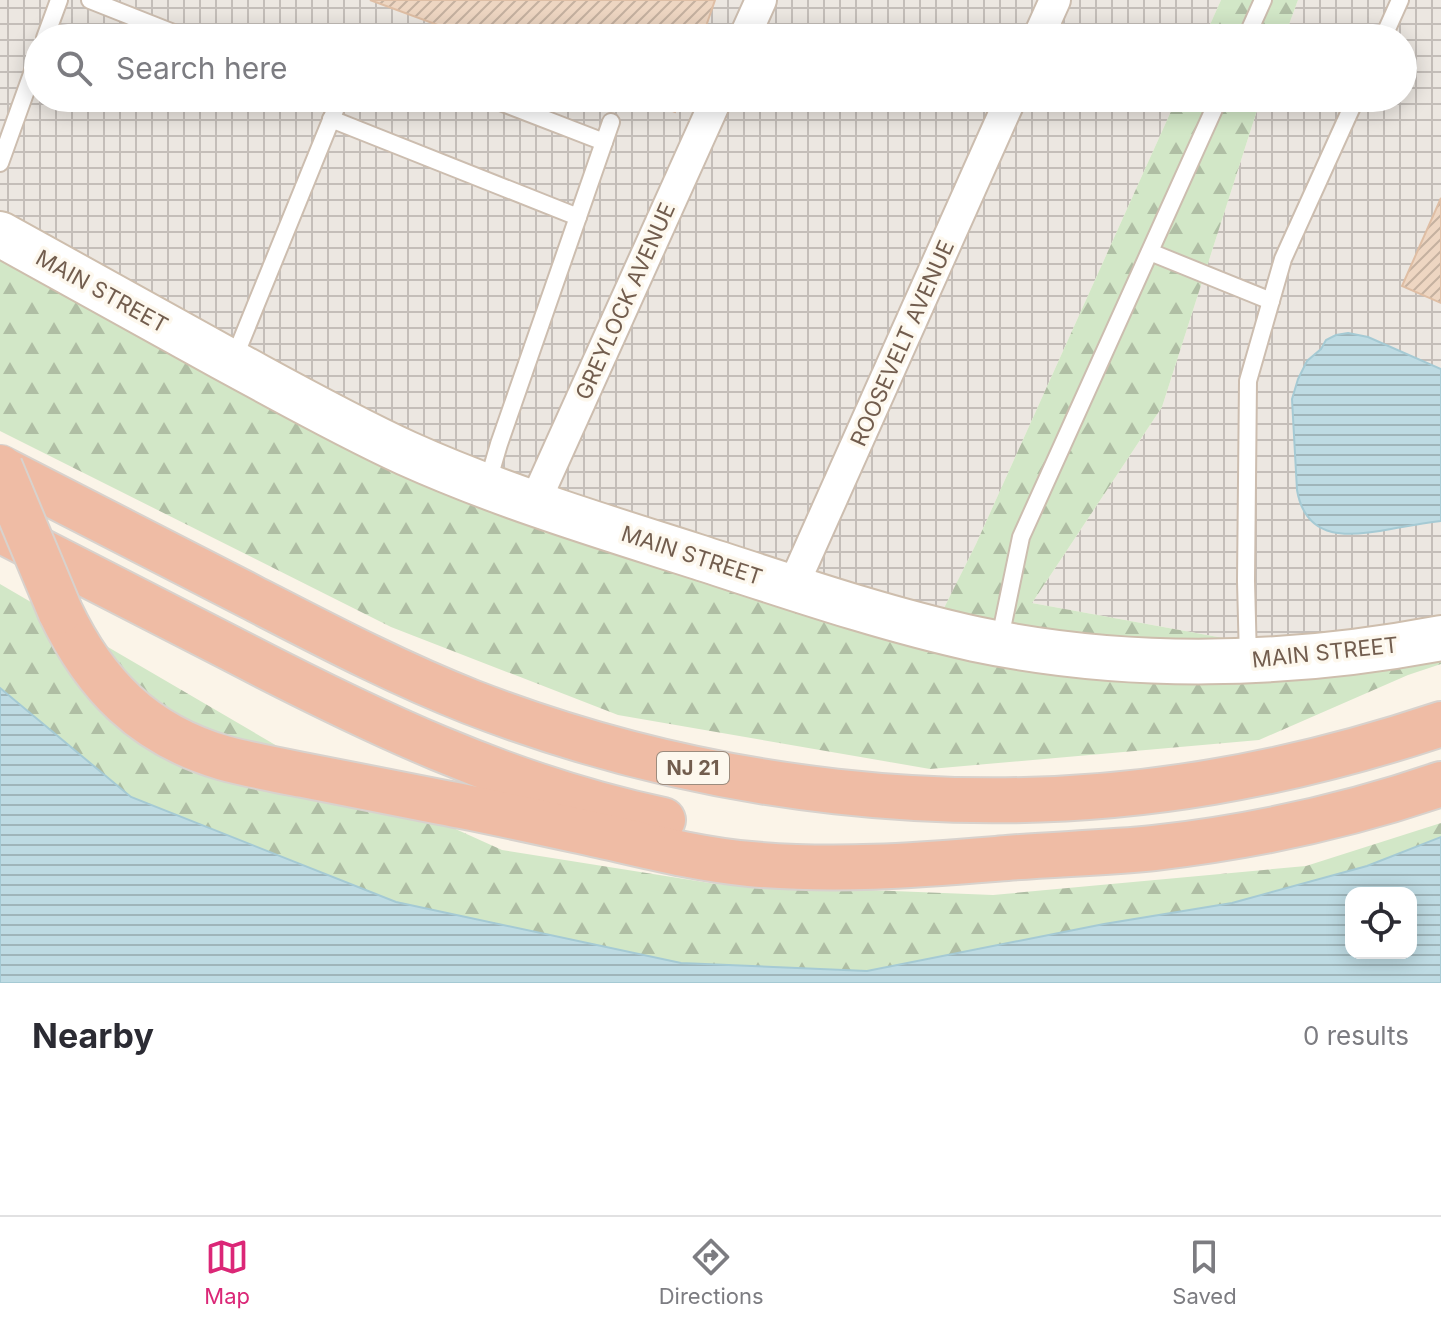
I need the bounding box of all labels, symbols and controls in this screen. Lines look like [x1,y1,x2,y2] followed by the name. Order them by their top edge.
[24,24,1417,112] search box
[52,46,96,90] icon: search
[116,50,288,86] text: Search here
[570,199,680,403] street label: GREYLOCK AVENUE
[845,236,959,450] street label: ROOSEVELT AVENUE
[31,244,173,338] street label: MAIN STREET
[618,520,766,590] street label: MAIN STREET
[1251,631,1399,673] street label: MAIN STREET
[657,752,729,784] road number: NJ 21
[1345,887,1417,959] map controls
[1345,887,1417,959] button: locate
[32,1015,154,1056] text: Nearby
[1303,1020,1409,1051] text: 0 results
[204,1235,250,1309] tab: Map
[659,1235,764,1309] tab: Directions
[1172,1235,1237,1309] tab: Saved

